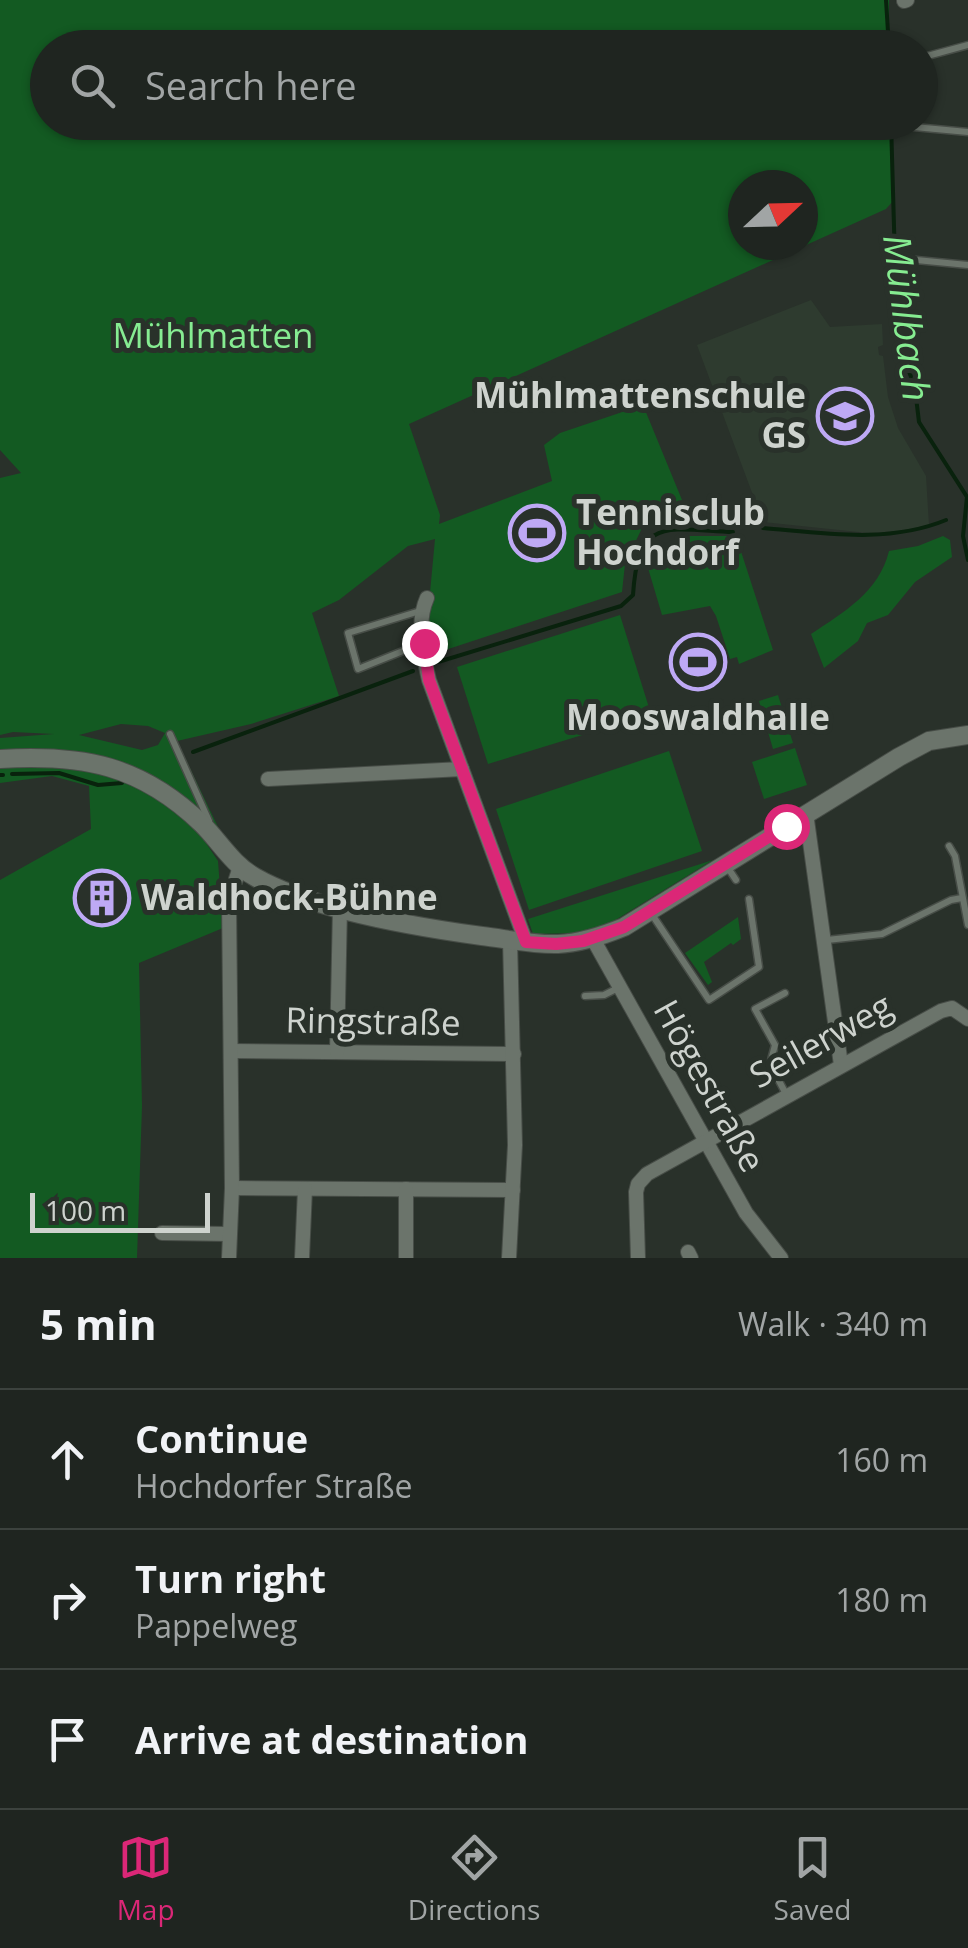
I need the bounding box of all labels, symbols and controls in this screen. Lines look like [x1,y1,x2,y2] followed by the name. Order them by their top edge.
[30,30,938,140] search box
[65,58,120,113] icon: search
[145,59,357,111] text: Search here
[728,170,818,260] north arrow
[872,231,944,404] water label: Mühlbach
[112,311,314,358] park label: Mühlmatten
[474,371,806,458] place label: Mühlmattenschule GS
[815,386,875,446] school or university icon: Mühlmattenschule GS
[576,488,765,575] place label: Tennisclub Hochdorf
[507,503,567,563] sports icon: Tennisclub Hochdorf
[402,621,448,667] route end
[668,632,728,692] sports icon: Mooswaldhalle
[566,693,830,740] place label: Mooswaldhalle
[764,804,810,850] route start
[72,868,132,928] building icon: Waldhock-Bühne
[141,873,438,920] place label: Waldhock-Bühne
[741,981,900,1098] street label: Seilerweg
[644,991,777,1180] street label: Högestraße
[285,995,461,1046] street label: Ringstraße
[30,1188,210,1232] scale bar
[45,1191,126,1229] text: 100 m
[40,1295,157,1352] text: 5 min
[738,1302,928,1345] text: Walk · 340 m
[135,1412,308,1464] text: Continue
[40,1432,95,1487] icon: ahead
[835,1438,928,1481] text: 160 m
[135,1464,413,1507] text: Hochdorfer Straße
[135,1552,326,1604] text: Turn right
[40,1572,95,1627] icon: right
[835,1578,928,1621] text: 180 m
[135,1604,297,1647] text: Pappelweg
[40,1712,95,1767] icon: arrive
[135,1713,529,1765] text: Arrive at destination
[117,1830,175,1928] tab: Map
[408,1830,540,1928] tab: Directions
[774,1830,851,1928] tab: Saved

